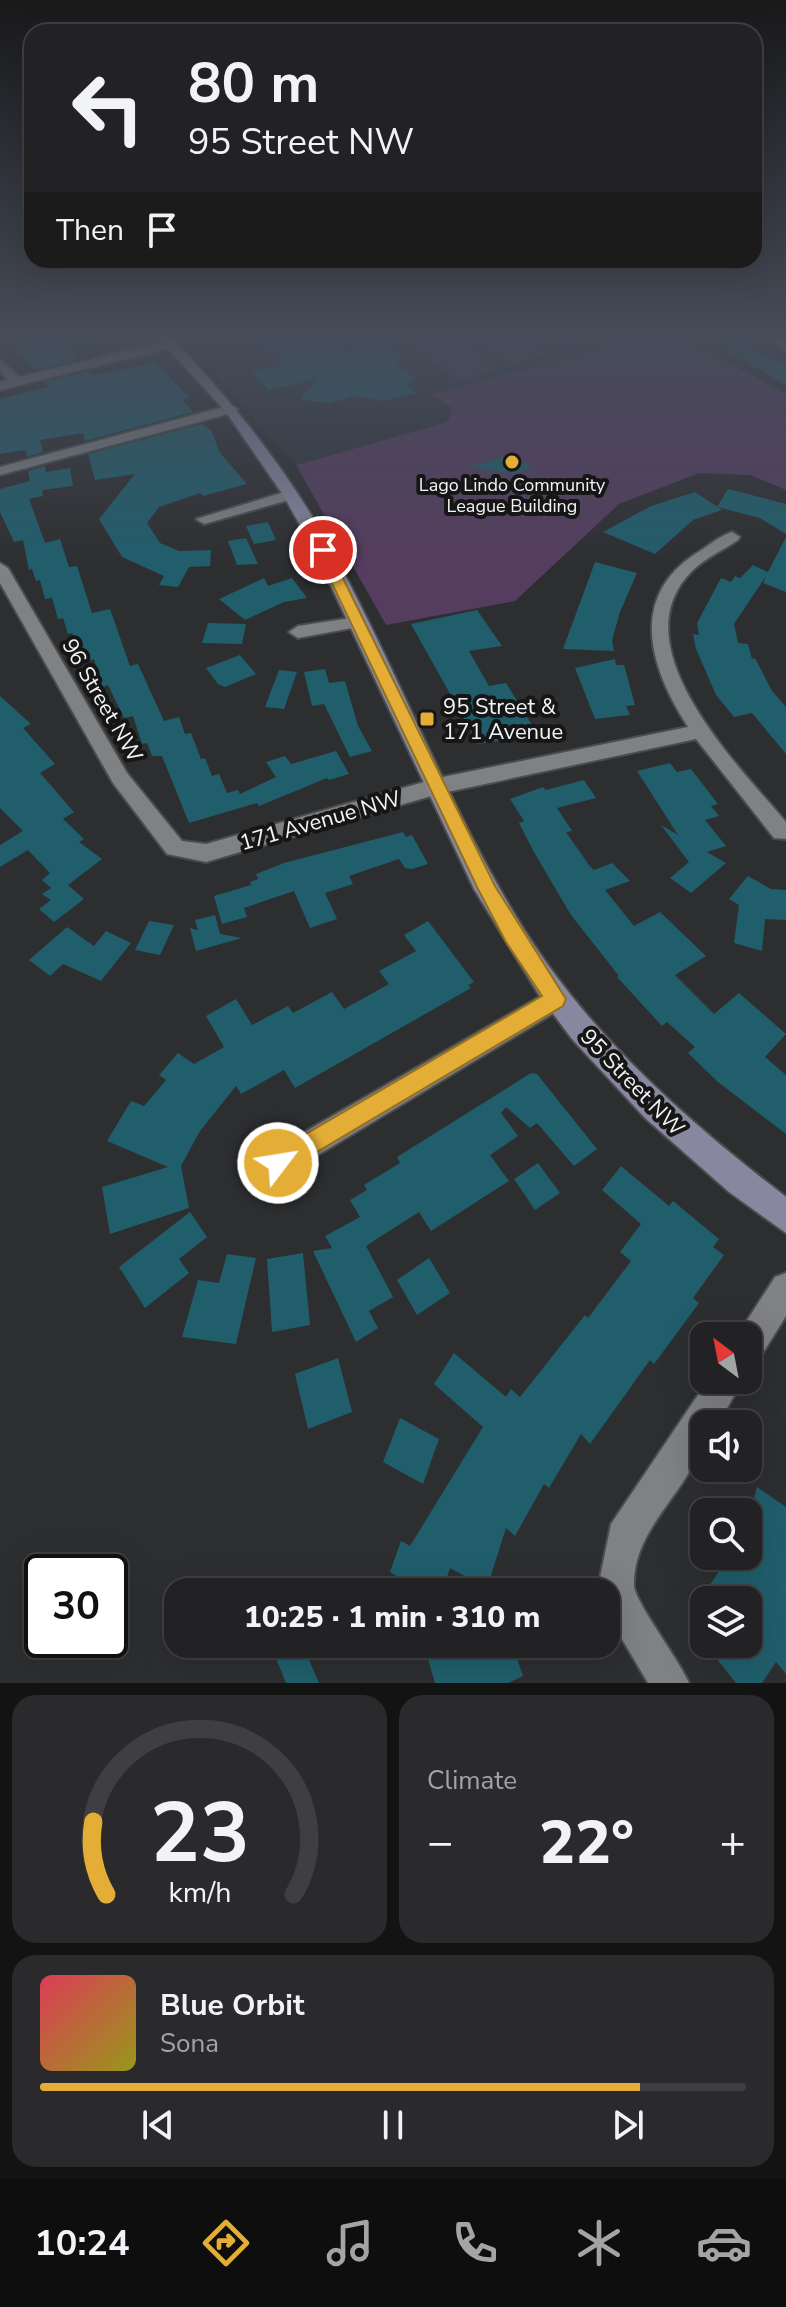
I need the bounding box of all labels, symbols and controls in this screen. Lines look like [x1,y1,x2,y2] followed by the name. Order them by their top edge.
[188,45,319,122] text: 80 m
[56,56,160,160] icon: left
[188,118,414,167] text: 95 Street NW
[140,208,184,252] icon: arrive
[56,210,124,251] text: Then
[503,453,521,471] marker: Lago Lindo Community League Building
[419,473,606,518] place label: Lago Lindo Community League Building
[289,516,357,584] pin
[301,528,345,572] icon: arrive
[55,633,150,768] street label: 96 Street NW
[443,692,563,747] place label: 95 Street & 171 Avenue
[418,710,436,728] marker: 95 Street & 171 Avenue
[236,784,404,858] street label: 171 Avenue NW
[573,1023,691,1143] street label: 95 Street NW
[236,1121,320,1205] position arrow
[690,1322,762,1394] north arrow
[690,1322,762,1658] map controls
[690,1410,762,1482] button: sound
[690,1498,762,1570] button: search
[24,1554,128,1658] speed limit sign: 30
[690,1586,762,1658] button: layers
[244,1597,540,1638] text: 10:25 · 1 min · 310 m
[427,1763,517,1798] text: Climate
[150,1777,249,1890] text: 23
[539,1802,634,1884] text: 22°
[427,1813,453,1873] text: −
[720,1813,746,1873] text: +
[168,1873,231,1912] text: km/h
[160,1985,304,2026] text: Blue Orbit
[160,2026,219,2061] text: Sona
[136,2103,180,2147] icon: previous
[371,2103,415,2147] icon: pause
[606,2103,650,2147] icon: next
[198,2215,254,2271] icon: directions
[322,2215,378,2271] icon: music
[447,2215,503,2271] icon: phone
[571,2215,627,2271] icon: climate
[696,2215,752,2271] icon: car
[34,2219,130,2268] text: 10:24

